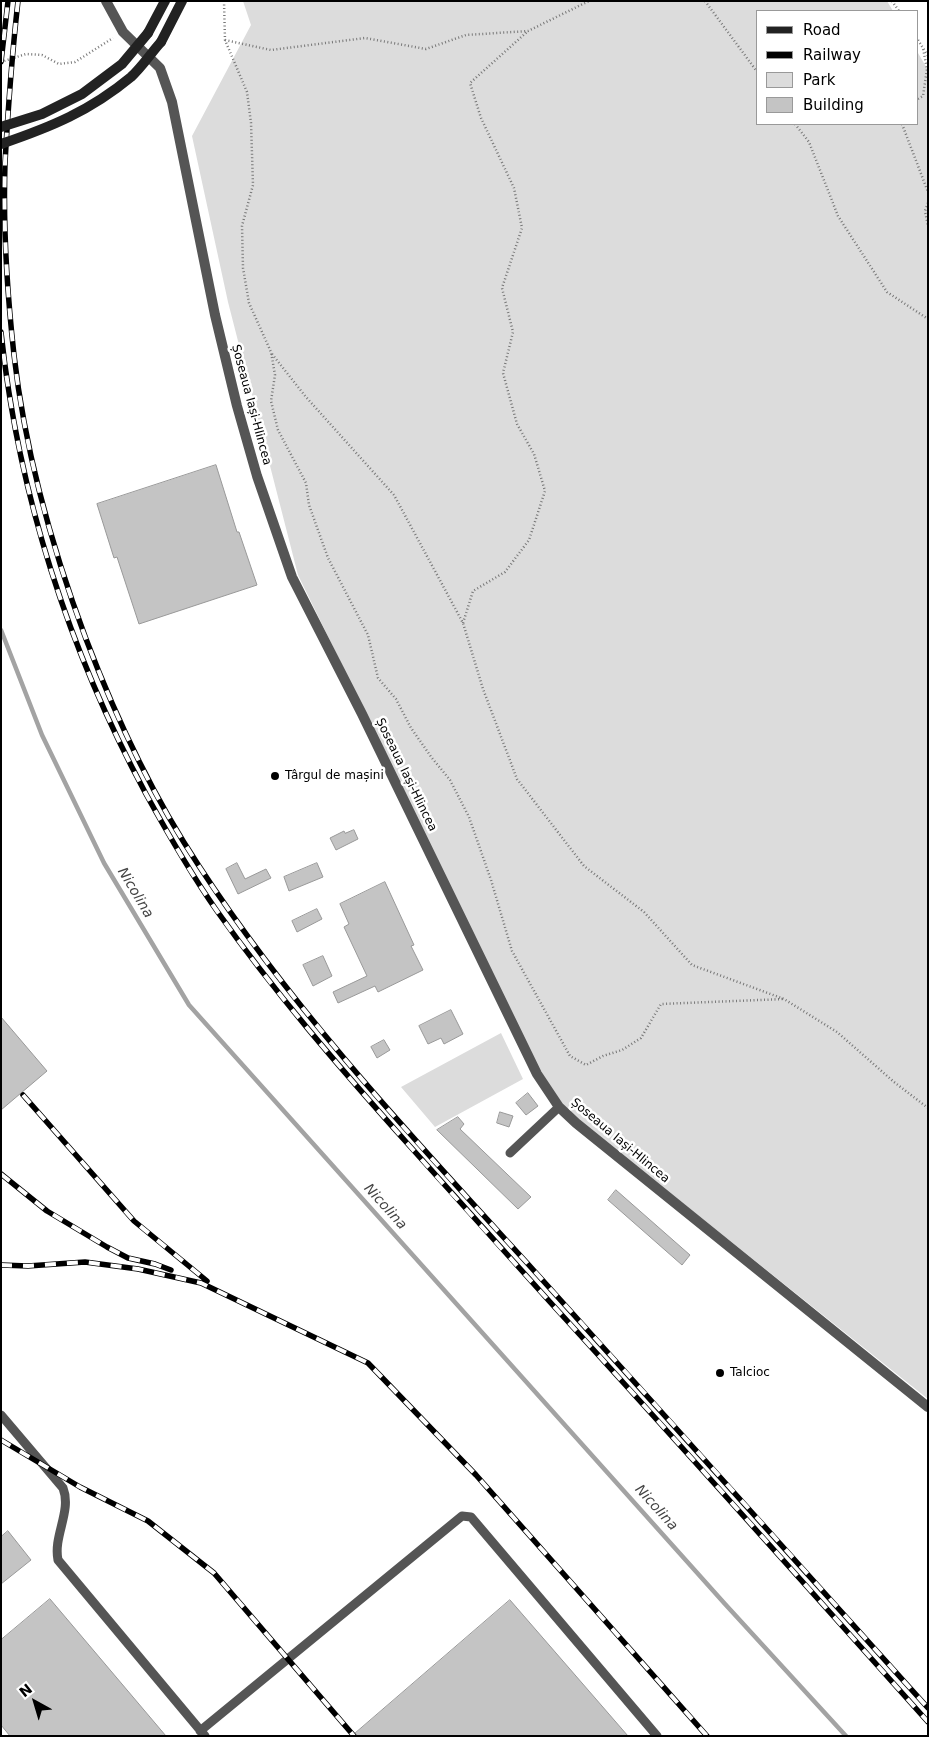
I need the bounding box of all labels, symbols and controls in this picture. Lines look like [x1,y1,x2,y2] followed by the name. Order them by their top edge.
[756,10,919,125] legend
[803,21,841,39] text: Road
[803,46,861,64] text: Railway
[803,71,835,89] text: Park
[803,96,864,114] text: Building
[228,343,274,467] street label: Șoseaua Iași-Hlincea
[372,716,440,834] street label: Șoseaua Iași-Hlincea
[285,769,384,783] place label: Târgul de mașini
[269,770,281,782] marker: Târgul de mașini
[113,865,157,921] water label: Nicolina
[568,1096,672,1186] street label: Șoseaua Iași-Hlincea
[360,1181,410,1233] water label: Nicolina
[730,1366,770,1380] place label: Talcioc
[714,1367,726,1379] marker: Talcioc
[631,1482,681,1534] water label: Nicolina
[10,1677,60,1727] north arrow
[16,1680,35,1700] text: N

